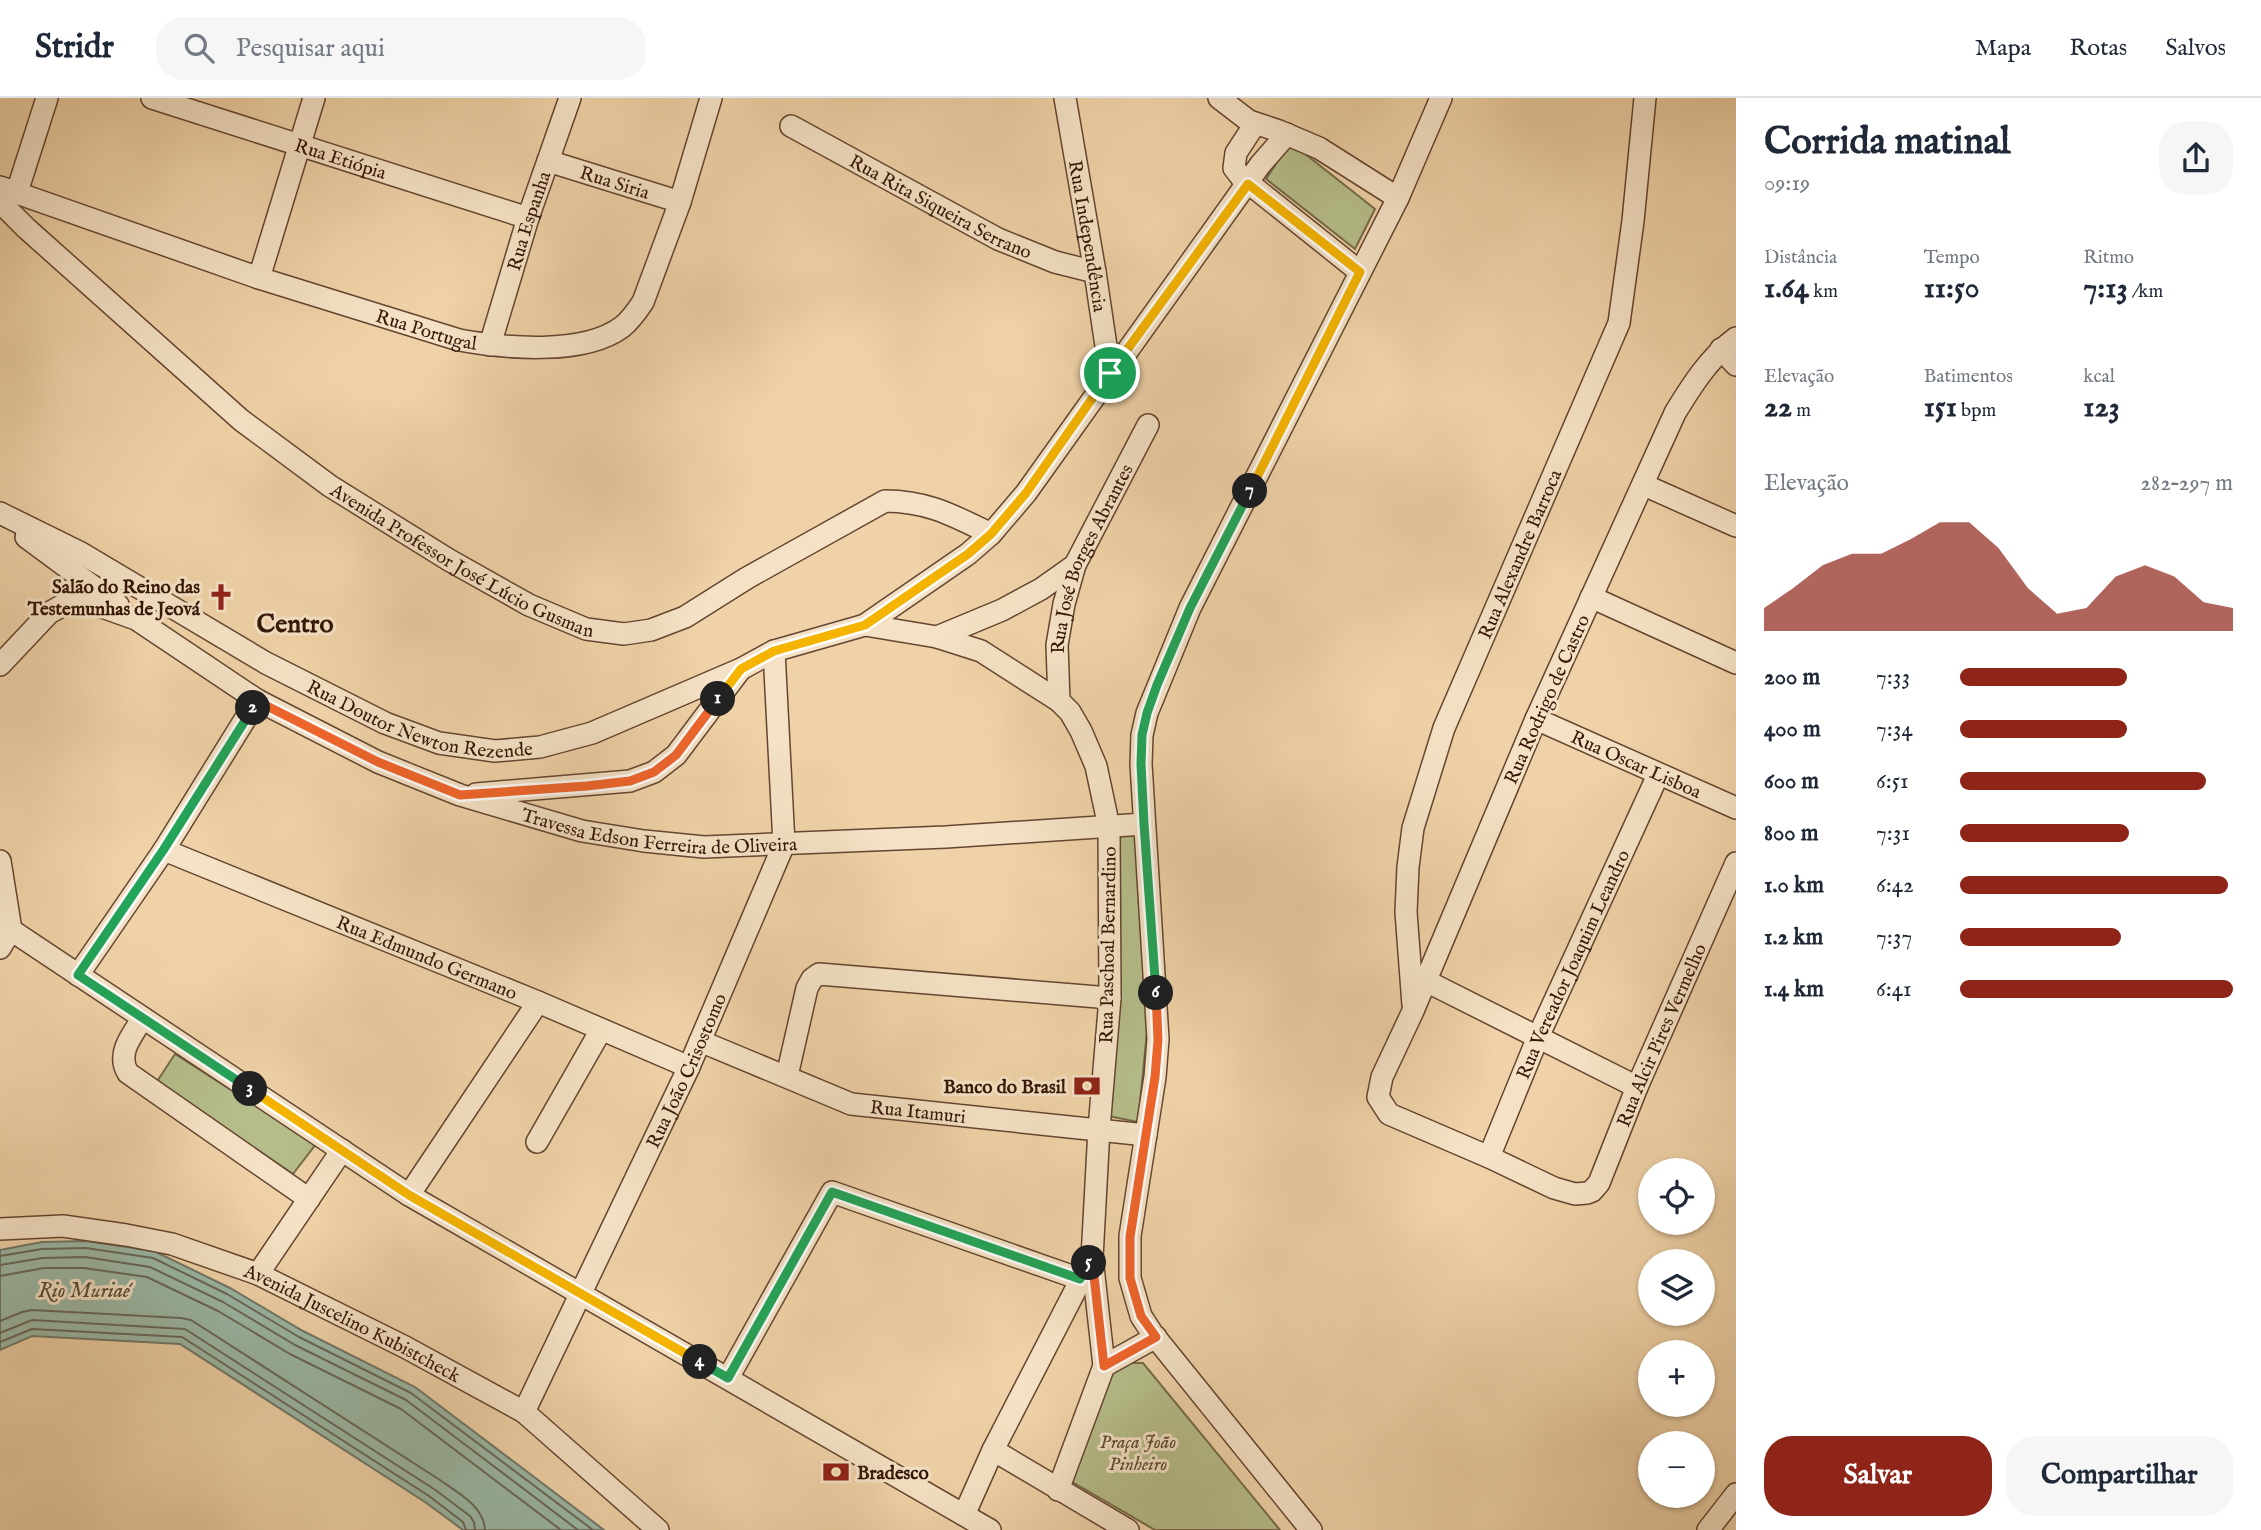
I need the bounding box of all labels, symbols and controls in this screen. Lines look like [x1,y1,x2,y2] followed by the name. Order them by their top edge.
[156,17,646,80] search box
[35,27,114,69] text: Stridr
[180,29,218,67] icon: search
[236,32,385,65] text: Pesquisar aqui
[1975,33,2031,64] text: Mapa
[2069,33,2127,64] text: Rotas
[2165,33,2226,64] text: Salvos
[1764,119,2010,167] text: Corrida matinal
[2159,121,2233,195] button: share
[291,134,390,186] street label: Rua Etiópia
[844,150,1035,265] street label: Rua Rita Siqueira Serrano
[1062,159,1111,315] street label: Rua Independência
[576,162,653,206] street label: Rua Siria
[503,168,558,274] street label: Rua Espanha
[1764,169,1810,198] text: 09:19
[1764,246,1837,270] text: Distância
[1924,246,1980,270] text: Tempo
[2083,246,2134,270] text: Ritmo
[1764,270,1809,308] text: 1.64
[1924,270,1979,308] text: 11:50
[2083,270,2128,308] text: 7:13
[1809,280,1838,304] text: km
[2128,280,2163,304] text: /km
[373,305,479,357] street label: Rua Portugal
[1080,343,1140,403] pin
[1091,354,1129,392] icon: arrive
[1764,365,1834,389] text: Elevação
[1924,365,2013,389] text: Batimentos
[2083,365,2115,389] text: kcal
[1764,389,1792,427] text: 22
[1924,389,1957,427] text: 151
[2083,389,2120,427] text: 123
[1792,399,1811,423] text: m
[1957,399,1996,423] text: bpm
[1047,461,1139,654] street label: Rua José Borges Abrantes
[1474,466,1569,643] street label: Rua Alexandre Barroca
[1764,469,1849,498] text: Elevação
[2140,469,2233,498] text: 282–297 m
[1232,474,1268,508] pin: 7
[1245,478,1254,502] text: 7
[324,479,595,644] street label: Avenida Professor José Lúcio Gusman
[27,576,201,622] place label: Salão do Reino das Testemunhas de Jeová
[206,582,236,612] church icon: Salão do Reino das Testemunhas de Jeová
[257,608,333,641] district label: Centro
[1500,611,1596,788] street label: Rua Rodrigo de Castro
[1764,663,1820,692] text: 200 m
[1876,663,1910,692] text: 7:33
[302,676,534,765] street label: Rua Doutor Newton Rezende
[700,682,736,716] pin: 1
[714,686,721,710] text: 1
[236,690,270,726] pin: 2
[248,695,257,719] text: 2
[1764,715,1821,744] text: 400 m
[1876,715,1913,744] text: 7:34
[1567,726,1705,805] street label: Rua Oscar Lisboa
[1764,767,1819,796] text: 600 m
[1876,767,1909,796] text: 6:51
[518,804,799,861] street label: Travessa Edson Ferreira de Oliveira
[1764,819,1818,848] text: 800 m
[1876,819,1910,848] text: 7:31
[1095,846,1123,1044] street label: Rua Paschoal Bernardino
[1512,846,1636,1083] street label: Rua Vereador Joaquim Leandro
[1764,871,1824,900] text: 1.0 km
[1876,871,1914,900] text: 6:42
[332,911,520,1006] street label: Rua Edmundo Germano
[1764,923,1823,952] text: 1.2 km
[1876,923,1912,952] text: 7:37
[1612,940,1713,1131] street label: Rua Alcir Pires Vermelho
[1764,975,1824,1004] text: 1.4 km
[1876,975,1912,1004] text: 6:41
[1138,976,1174,1010] pin: 6
[1151,980,1160,1004] text: 6
[642,990,733,1153] street label: Rua João Crisostomo
[1072,1071,1102,1101] bank icon: Banco do Brasil
[232,1072,268,1107] pin: 3
[246,1076,253,1100] text: 3
[943,1076,1067,1100] place label: Banco do Brasil
[869,1096,967,1130] street label: Rua Itamuri
[1638,1158,1715,1508] map controls
[1638,1158,1715,1235] button: locate
[1072,1246,1106,1280] pin: 5
[1638,1249,1715,1326] button: layers
[1085,1250,1092,1274] text: 5
[240,1260,465,1389] street label: Avenida Juscelino Kubistcheck
[38,1278,133,1305] water label: Rio Muriaé
[1638,1340,1715,1417] button: +
[682,1344,718,1380] pin: 4
[695,1349,704,1373] text: 4
[1100,1431,1176,1477] park label: Praça João Pinheiro
[1638,1431,1715,1508] button: −
[1764,1436,1992,1516] button: Salvar
[2006,1436,2233,1516] button: Compartilhar
[821,1457,851,1487] bank icon: Bradesco
[857,1462,929,1486] place label: Bradesco

